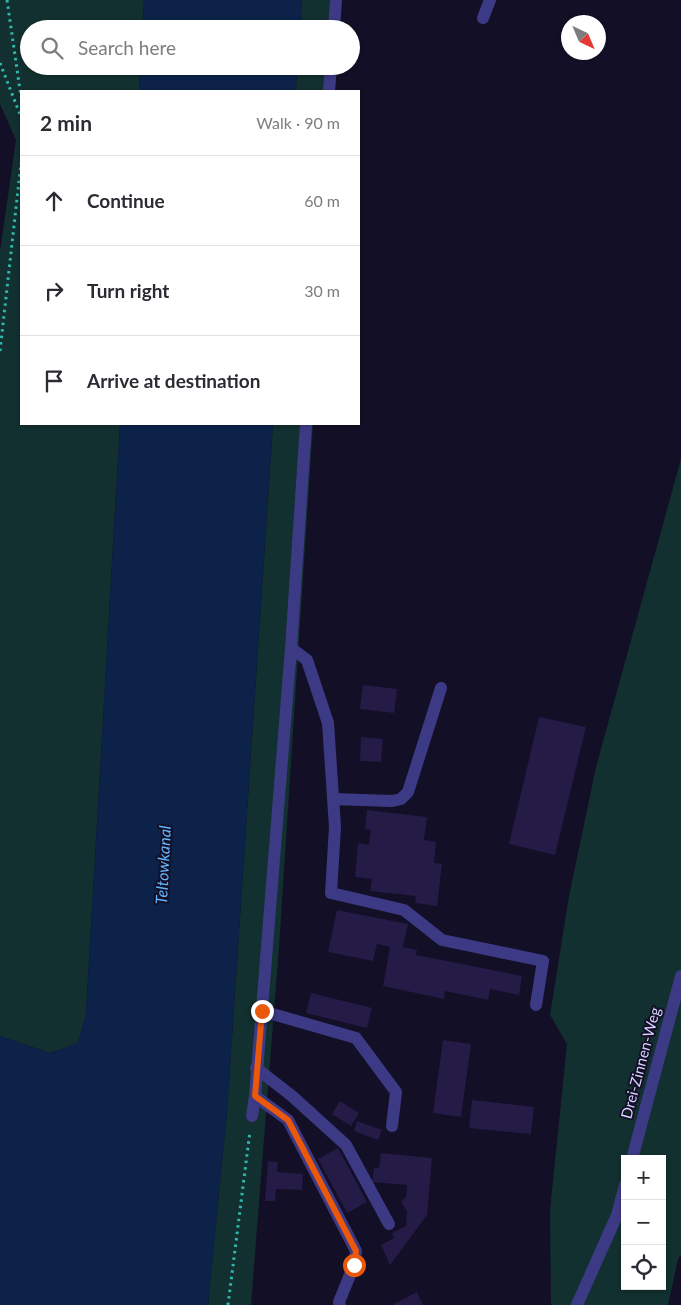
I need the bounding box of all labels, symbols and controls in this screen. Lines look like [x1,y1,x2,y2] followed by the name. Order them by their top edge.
[561,15,606,60] north arrow
[20,20,360,75] search box
[38,34,66,62] icon: search
[78,36,176,59] text: Search here
[40,110,92,135] text: 2 min
[256,113,340,132] text: Walk · 90 m
[40,187,68,215] icon: ahead
[87,189,165,212] text: Continue
[304,191,340,210] text: 60 m
[40,277,68,305] icon: right
[87,279,169,302] text: Turn right
[304,281,340,300] text: 30 m
[40,367,68,395] icon: arrive
[87,369,260,392] text: Arrive at destination
[151,825,174,905] water label: Teltowkanal
[251,1000,274,1023] route end
[616,1005,664,1120] street label: Drei-Zinnen-Weg
[621,1155,666,1290] map controls
[621,1155,666,1200] button: +
[621,1200,666,1245] button: −
[621,1245,666,1290] button: locate
[343,1254,366,1277] route start

